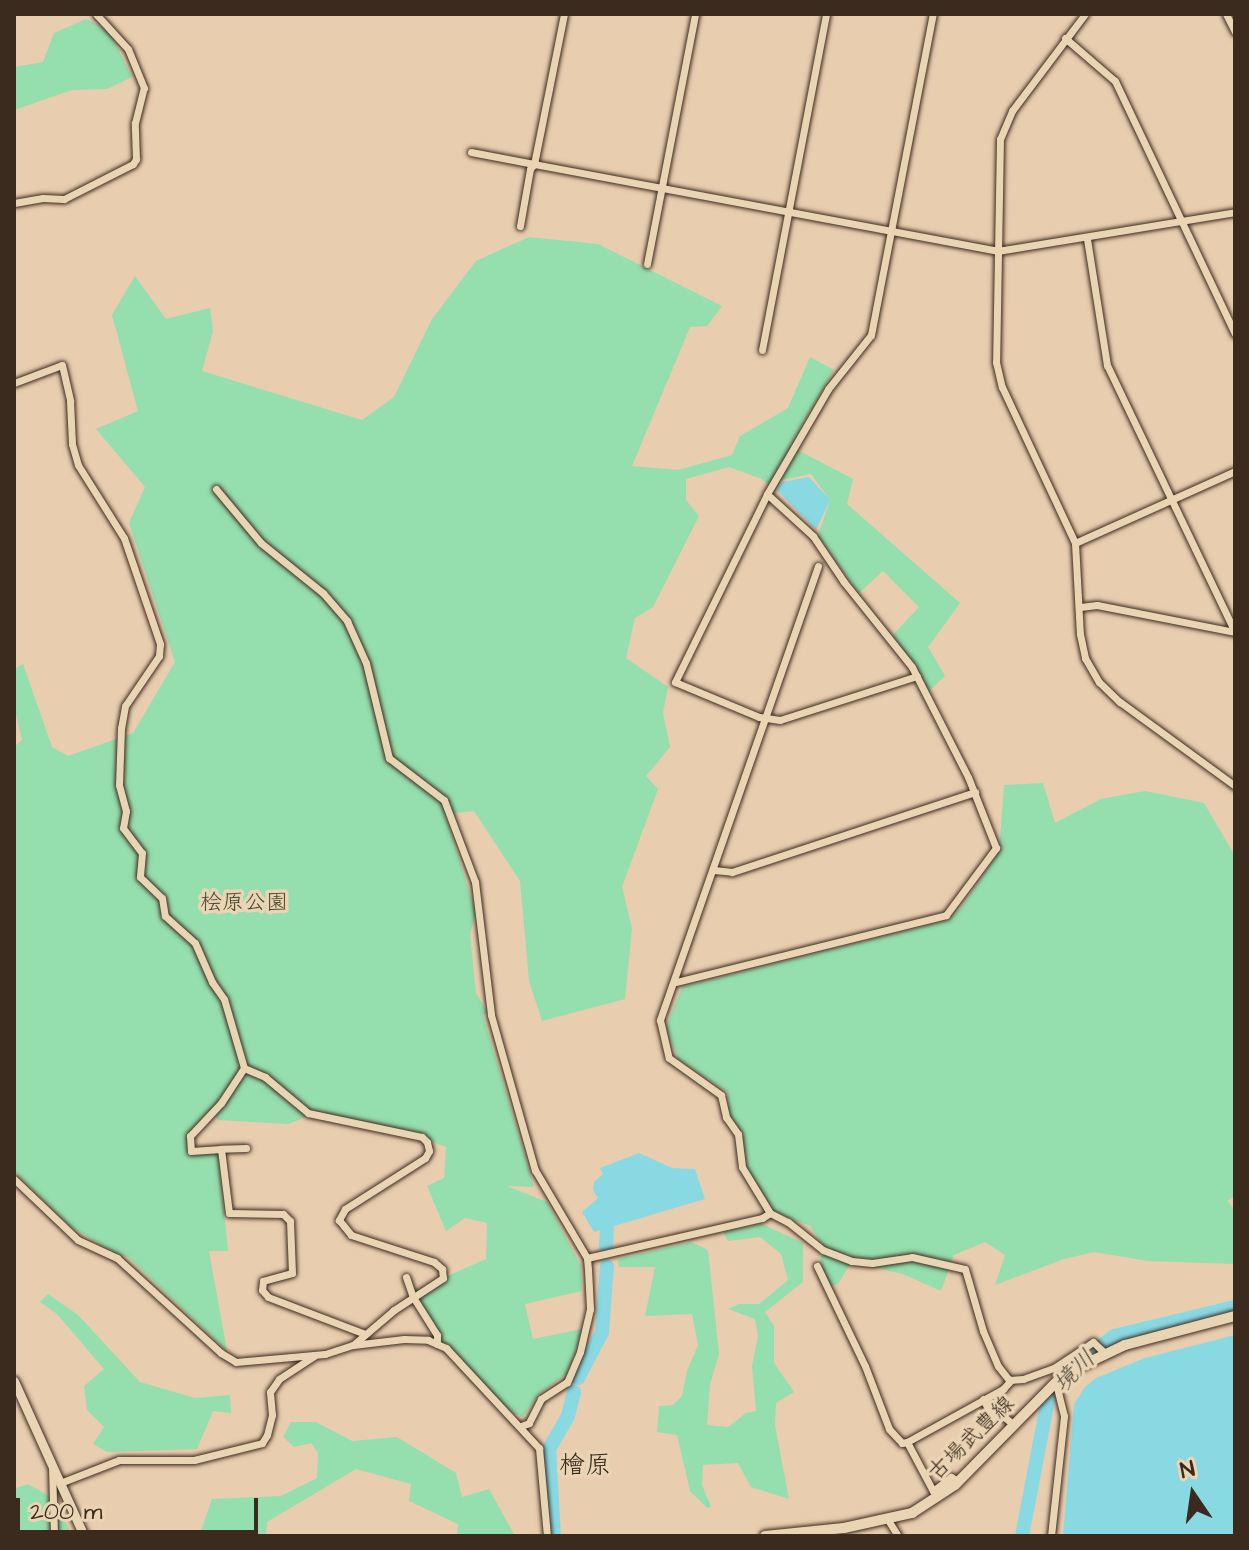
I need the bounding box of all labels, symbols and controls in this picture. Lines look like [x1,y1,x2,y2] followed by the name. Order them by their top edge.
[200,890,288,916] park label: 桧原公園
[1048,1345,1102,1399] water label: 境川
[922,1390,1020,1486] street label: 古場武豊線
[559,1450,611,1482] district label: 檜原
[1177,1453,1198,1487] text: N
[1153,1454,1233,1534] north arrow
[20,1482,262,1532] scale bar
[30,1495,102,1529] text: 200 m

